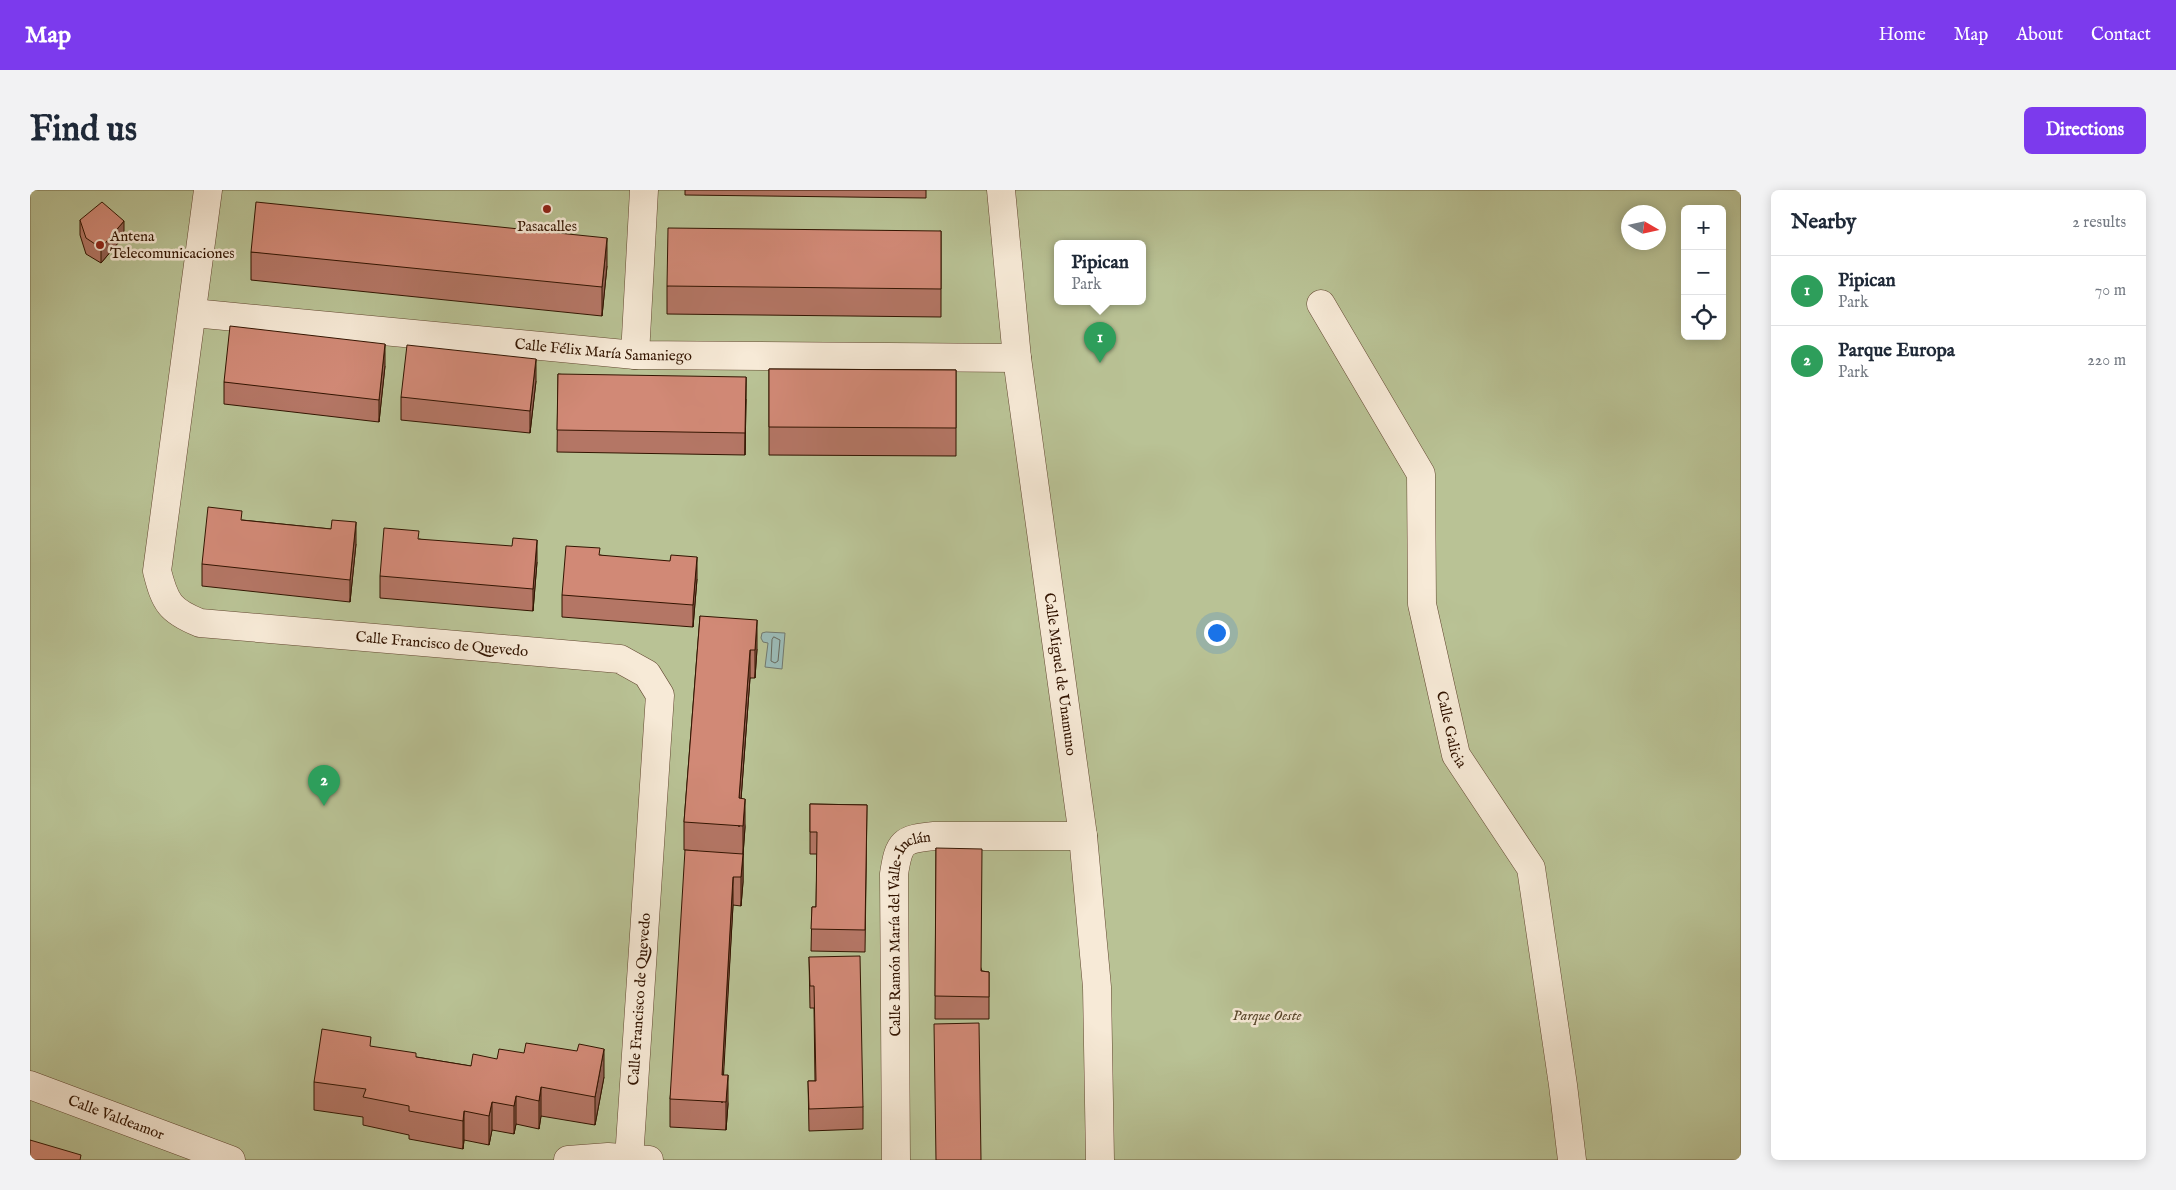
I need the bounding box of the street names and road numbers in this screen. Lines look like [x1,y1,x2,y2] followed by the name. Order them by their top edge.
[514,335,692,365] street label: Calle Félix María Samaniego
[1040,592,1081,757] street label: Calle Miguel de Unamuno
[355,627,529,661] street label: Calle Francisco de Quevedo
[1432,689,1471,772] street label: Calle Galicia
[885,827,932,1037] street label: Calle Ramón María del Valle-Inclán
[624,912,655,1086] street label: Calle Francisco de Quevedo
[65,1091,167,1144] street label: Calle Valdeamor

